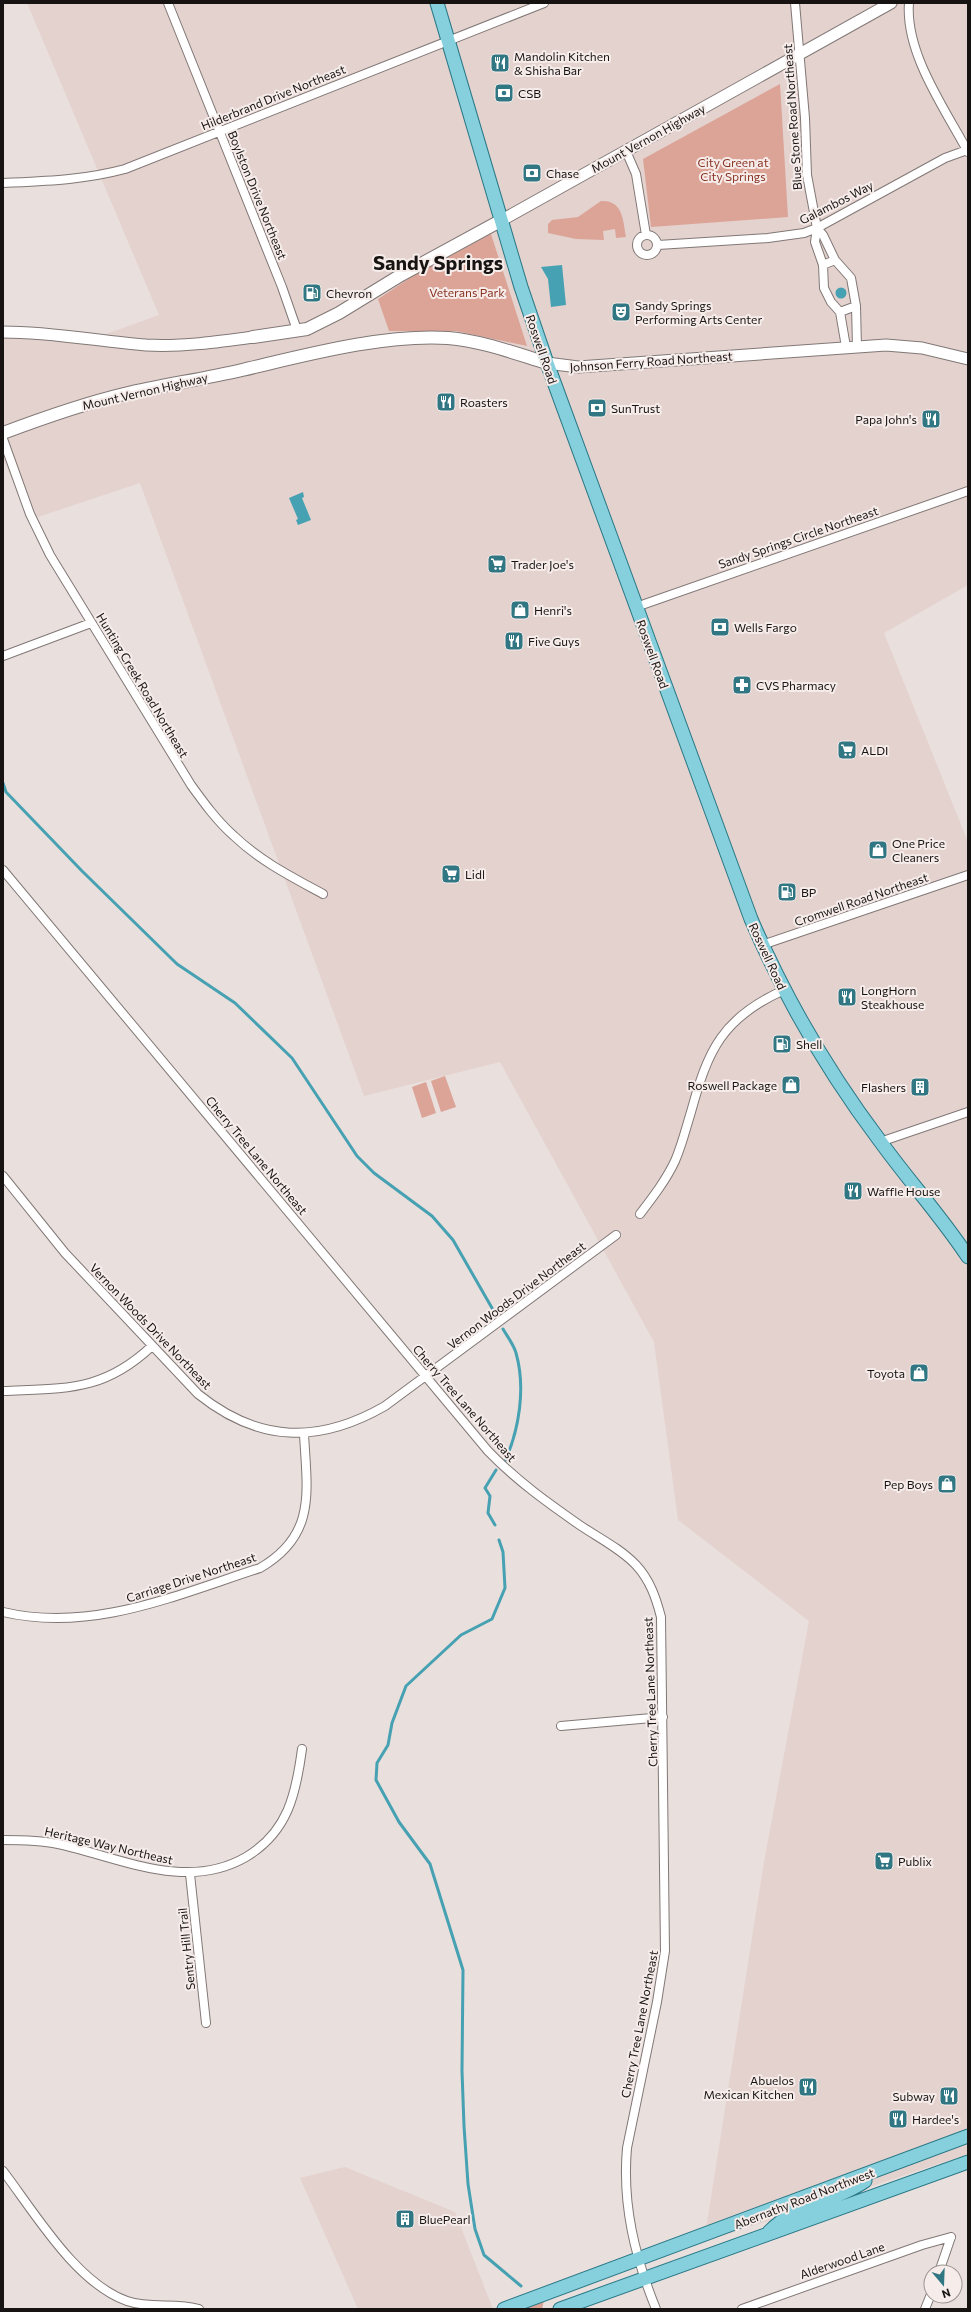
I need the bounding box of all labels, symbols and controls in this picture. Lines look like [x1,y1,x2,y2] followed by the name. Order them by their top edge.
[780,43,804,191] street label: Blue Stone Road Northeast
[514,49,610,77] place label: Mandolin Kitchen & Shisha Bar
[489,52,511,74] restaurant icon: Mandolin Kitchen & Shisha Bar
[199,62,347,132] street label: Hilderbrand Drive Northeast
[493,82,515,104] bank icon: CSB
[518,86,541,100] place label: CSB
[588,101,708,175] street label: Mount Vernon Highway
[226,129,290,261] street label: Boylston Drive Northeast
[697,155,769,183] park label: City Green at City Springs
[521,162,543,184] bank icon: Chase
[546,166,579,180] place label: Chase
[797,177,875,227] street label: Galambos Way
[373,250,503,274] district label: Sandy Springs
[301,282,323,304] fuel station icon: Chevron
[429,285,505,299] park label: Veterans Park
[326,286,372,300] place label: Chevron
[635,298,762,326] place label: Sandy Springs Performing Arts Center
[610,301,632,323] theatre icon: Sandy Springs Performing Arts Center
[524,313,560,385] street label: Roswell Road
[569,348,733,375] street label: Johnson Ferry Road Northeast
[81,370,209,412] street label: Mount Vernon Highway
[435,391,457,413] restaurant icon: Roasters
[460,395,508,409] place label: Roasters
[586,397,608,419] bank icon: SunTrust
[611,401,660,415] place label: SunTrust
[920,408,942,430] restaurant icon: Papa John's
[855,412,917,427] place label: Papa John's
[716,503,880,571] street label: Sandy Springs Circle Northeast
[486,553,508,575] supermarket icon: Trader Joe's
[511,557,574,572] place label: Trader Joe's
[509,599,531,621] shop icon: Henri's
[534,603,572,617] place label: Henri's
[94,610,192,760] street label: Hunting Creek Road Northeast
[709,616,731,638] bank icon: Wells Fargo
[634,618,672,690] street label: Roswell Road
[734,620,797,634] place label: Wells Fargo
[503,630,525,652] restaurant icon: Five Guys
[528,634,580,648] place label: Five Guys
[731,674,753,696] pharmacy icon: CVS Pharmacy
[756,678,836,692] place label: CVS Pharmacy
[836,739,858,761] supermarket icon: ALDI
[861,743,888,757] place label: ALDI
[892,836,945,864] place label: One Price Cleaners
[867,839,889,861] shop icon: One Price Cleaners
[440,863,462,885] supermarket icon: Lidl
[465,867,485,881] place label: Lidl
[792,869,930,928] street label: Cromwell Road Northeast
[776,881,798,903] fuel station icon: BP
[801,885,817,899] place label: BP
[746,920,790,992] street label: Roswell Road
[861,983,924,1011] place label: LongHorn Steakhouse
[836,986,858,1008] restaurant icon: LongHorn Steakhouse
[771,1033,793,1055] fuel station icon: Shell
[796,1037,822,1051] place label: Shell
[780,1074,802,1096] shop icon: Roswell Package
[909,1076,931,1098] building icon: Flashers
[688,1078,777,1092] place label: Roswell Package
[861,1080,906,1094] place label: Flashers
[203,1093,311,1217] street label: Cherry Tree Lane Northeast
[842,1180,864,1202] restaurant icon: Waffle House
[867,1184,940,1198] place label: Waffle House
[444,1238,588,1352] street label: Vernon Woods Drive Northeast
[87,1260,215,1392] street label: Vernon Woods Drive Northeast
[410,1342,520,1464] street label: Cherry Tree Lane Northeast
[908,1362,930,1384] shop icon: Toyota
[867,1366,905,1380] place label: Toyota
[936,1473,958,1495] shop icon: Pep Boys
[884,1477,933,1491] place label: Pep Boys
[124,1549,258,1605] street label: Carriage Drive Northeast
[640,1617,660,1767] street label: Cherry Tree Lane Northeast
[43,1823,175,1867] street label: Heritage Way Northeast
[873,1850,895,1872] supermarket icon: Publix
[898,1854,932,1868] place label: Publix
[175,1907,197,1991] street label: Sentry Hill Trail
[618,1949,660,2099] street label: Cherry Tree Lane Northeast
[703,2073,794,2101] place label: Abuelos Mexican Kitchen
[797,2076,819,2098] restaurant icon: Abuelos Mexican Kitchen
[938,2085,960,2107] restaurant icon: Subway
[892,2089,935,2103] place label: Subway
[887,2108,909,2130] restaurant icon: Hardee's
[912,2112,959,2126] place label: Hardee's
[732,2165,876,2231] street label: Abernathy Road Northwest
[394,2208,416,2230] building icon: BluePearl
[419,2212,471,2226] place label: BluePearl
[798,2239,886,2281] street label: Alderwood Lane
[923,2264,963,2304] north arrow
[940,2286,952,2301] text: N

